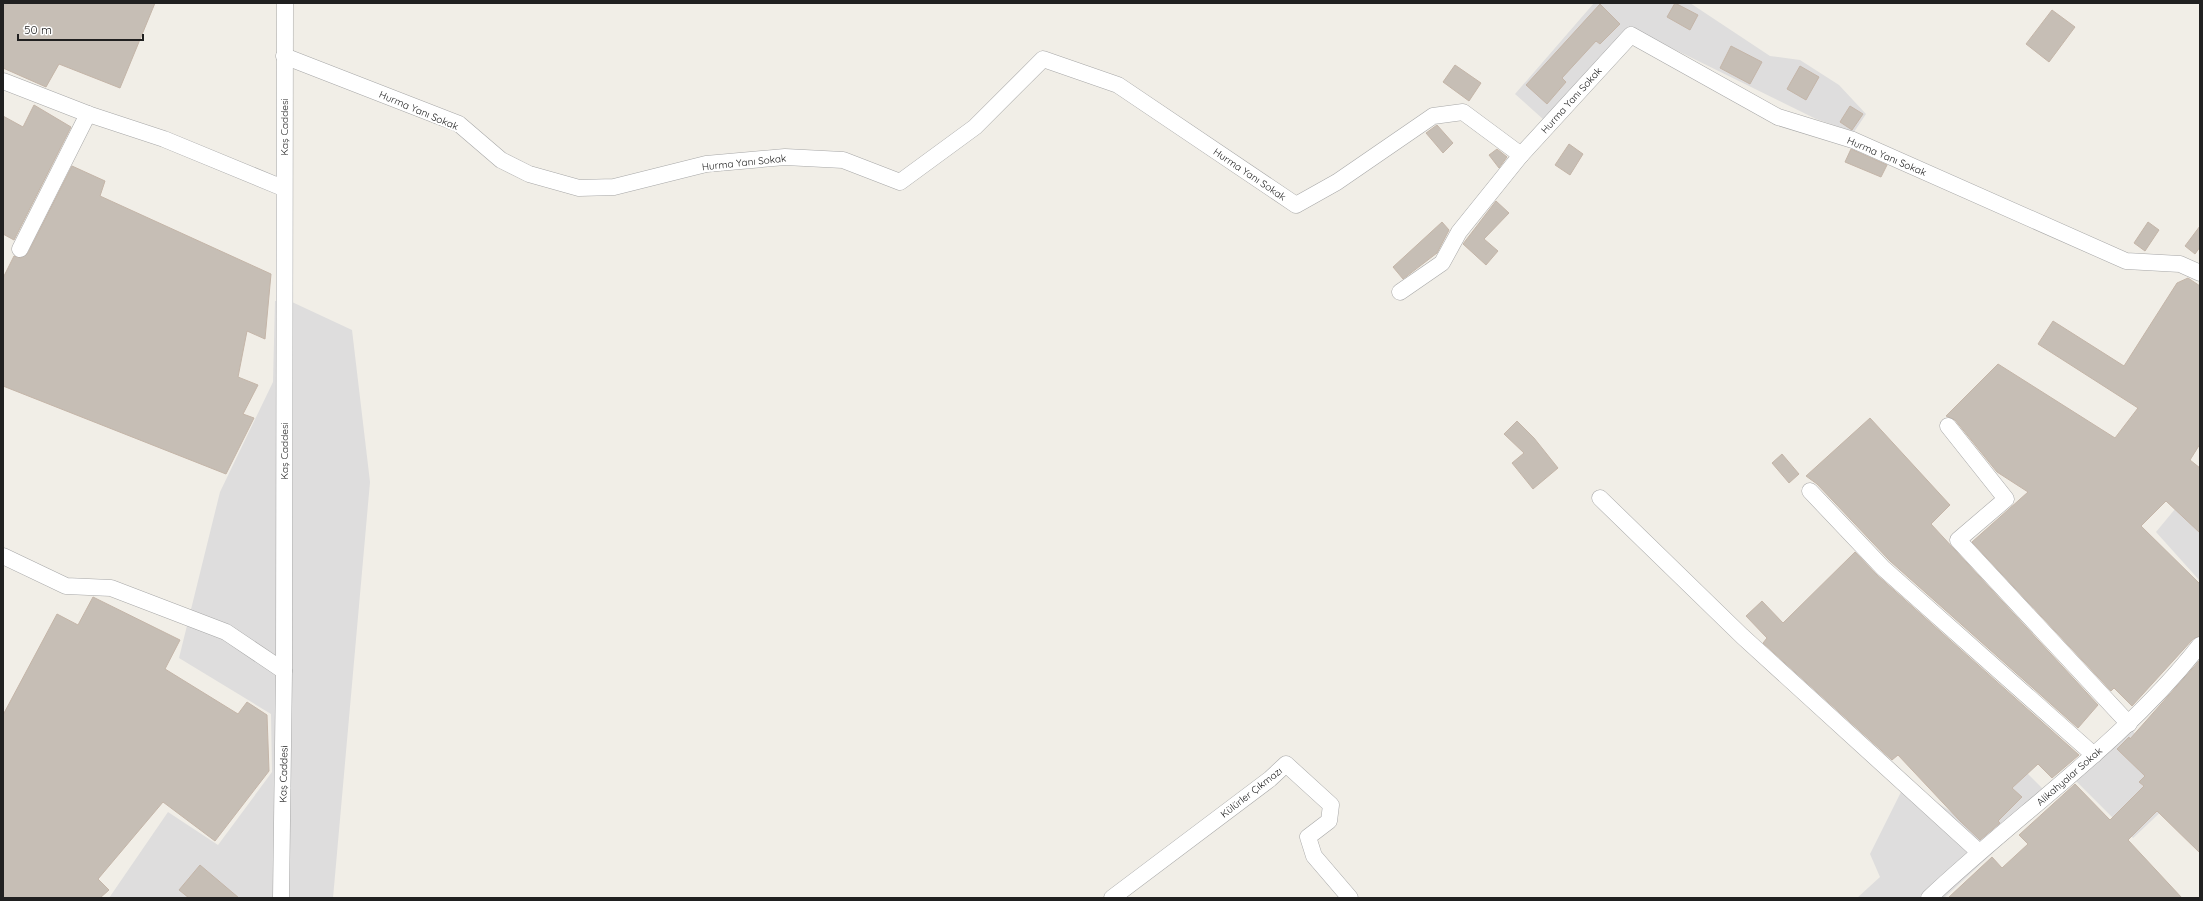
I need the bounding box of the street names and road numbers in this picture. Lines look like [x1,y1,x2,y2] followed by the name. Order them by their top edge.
[1538,64,1605,136] street label: Hurma Yanı Sokak
[377,88,460,133] street label: Hurma Yanı Sokak
[278,98,291,156] street label: Kaş Caddesi
[1845,134,1928,179] street label: Hurma Yanı Sokak
[1211,145,1289,204] street label: Hurma Yanı Sokak
[701,152,787,173] street label: Hurma Yanı Sokak
[278,422,291,480] street label: Kaş Caddesi
[2034,744,2105,809] street label: Alikahyalar Sokak
[276,745,291,803] street label: Kaş Caddesi
[1218,764,1285,821] street label: Külürler Çıkmazı

